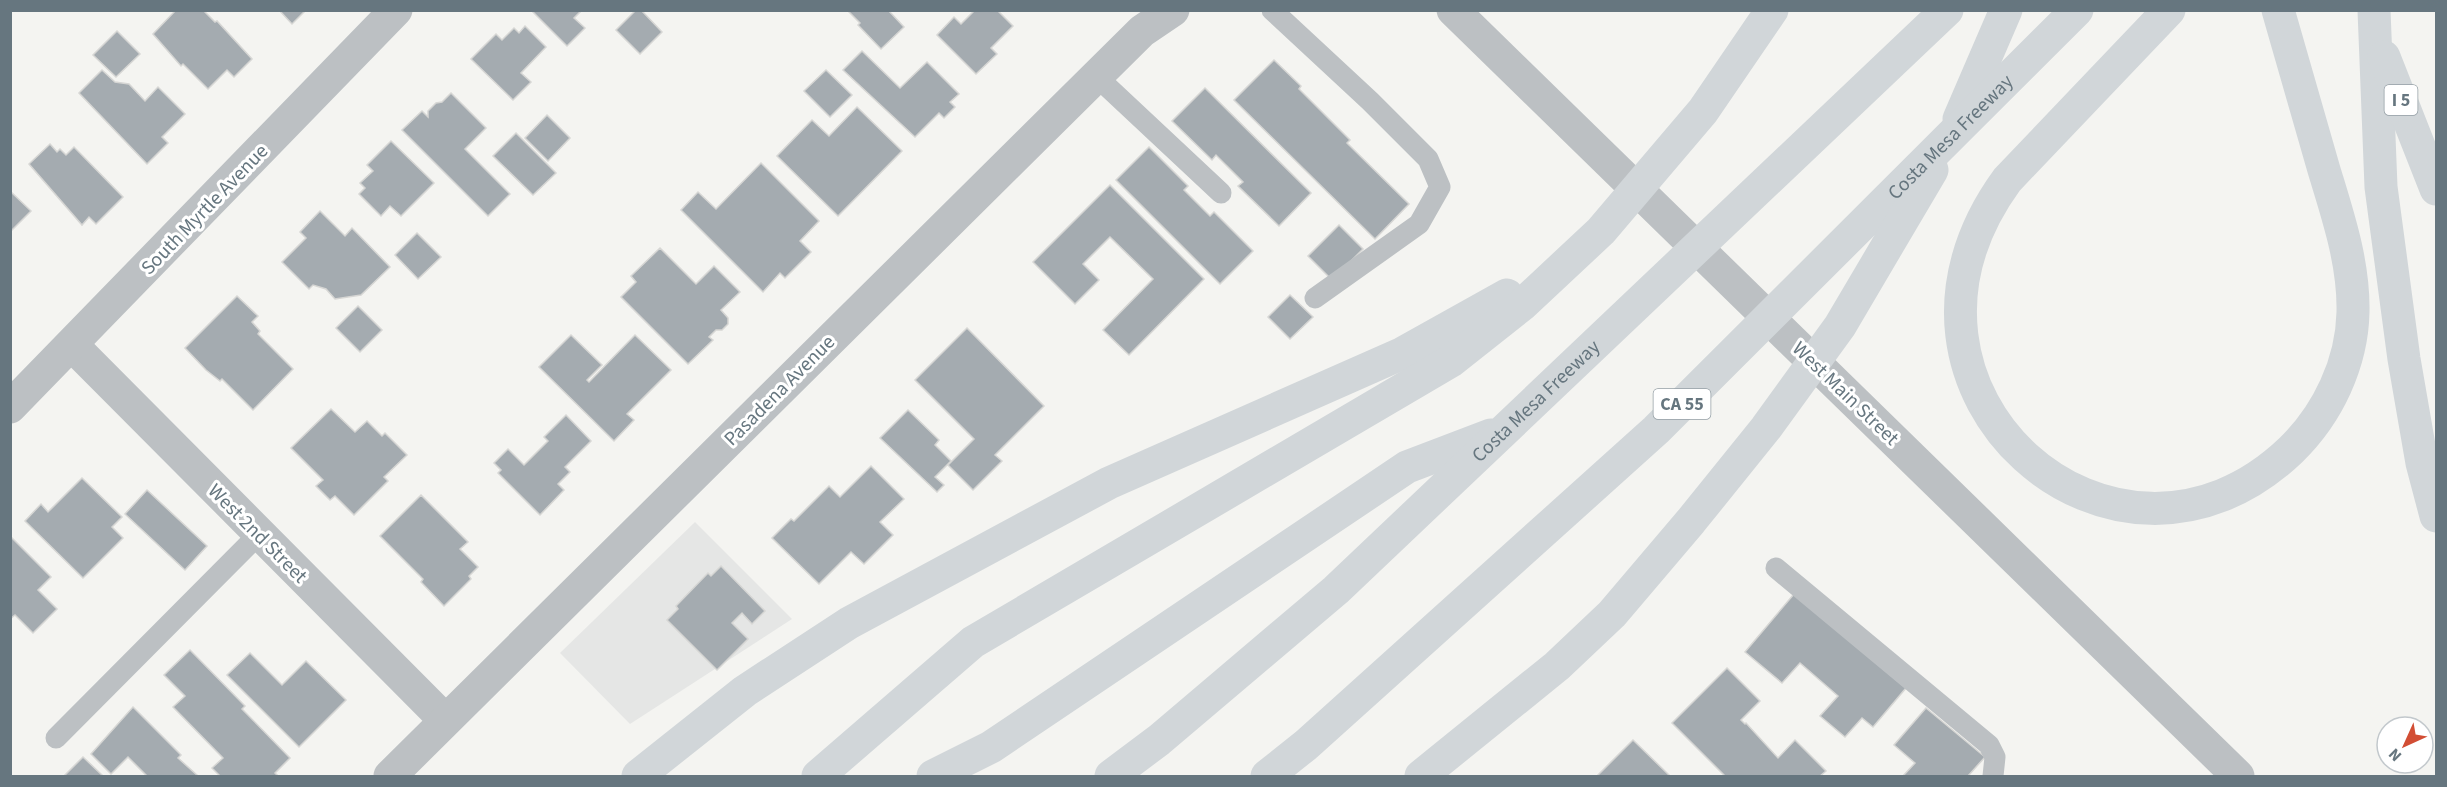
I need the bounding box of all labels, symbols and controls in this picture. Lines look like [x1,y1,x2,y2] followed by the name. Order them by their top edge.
[1882,68,2020,206] street label: Costa Mesa Freeway
[2384,85,2418,115] road number: I 5
[135,138,275,281] street label: South Myrtle Avenue
[718,329,842,452] street label: Pasadena Avenue
[1466,333,1607,469] street label: Costa Mesa Freeway
[1786,335,1905,452] street label: West Main Street
[1654,389,1710,419] road number: CA 55
[201,478,313,590] street label: West 2nd Street
[2375,715,2435,775] north arrow
[2384,743,2407,766] text: N

